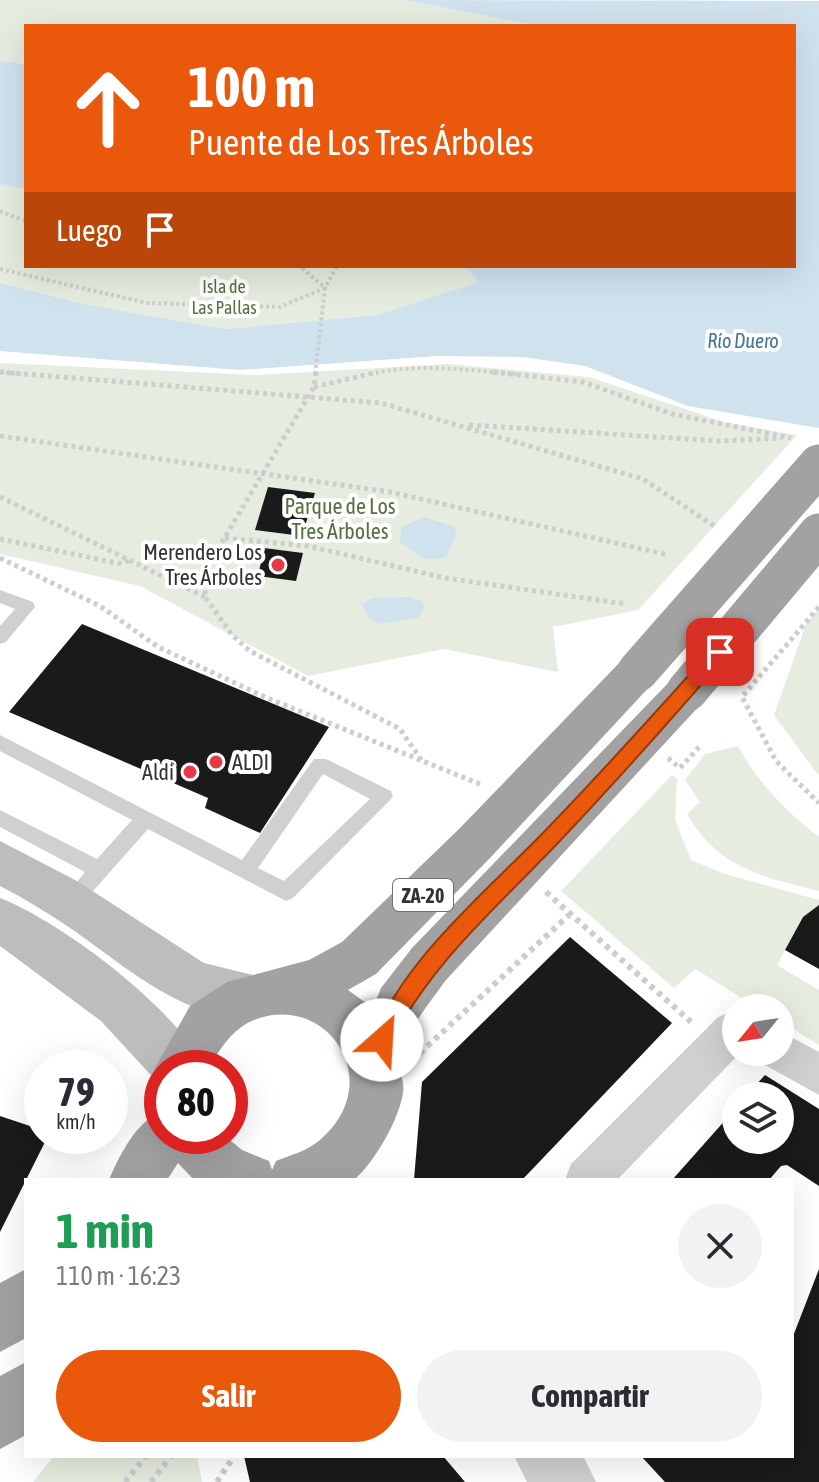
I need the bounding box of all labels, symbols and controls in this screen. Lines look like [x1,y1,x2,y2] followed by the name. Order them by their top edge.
[188,55,315,119] text: 100 m
[56,56,160,160] icon: ahead
[188,121,534,163] text: Puente de Los Tres Árboles
[138,208,182,252] icon: arrive
[56,213,122,247] text: Luego
[191,276,257,318] park label: Isla de Las Pallas
[707,329,779,352] water label: Río Duero
[284,493,396,544] park label: Parque de Los Tres Árboles
[143,539,262,590] place label: Merendero Los Tres Árboles
[269,556,287,574] marker: Merendero Los Tres Árboles
[686,618,754,686] pin
[698,630,742,674] icon: arrive
[232,749,269,775] place label: ALDI
[207,753,225,771] marker: ALDI
[142,759,174,785] place label: Aldi
[181,763,199,781] marker: Aldi
[393,879,453,911] road number: ZA-20
[722,994,794,1066] north arrow
[722,994,794,1154] map controls
[340,998,424,1082] position arrow
[144,1050,248,1154] speed limit sign: 80
[57,1069,95,1114] text: 79
[722,1082,794,1154] button: layers
[56,1110,96,1133] text: km/h
[56,1203,154,1258] text: 1 min
[678,1204,762,1288] button: close
[56,1261,181,1291] text: 110 m · 16:23
[56,1350,401,1442] button: Salir
[417,1350,762,1442] button: Compartir

